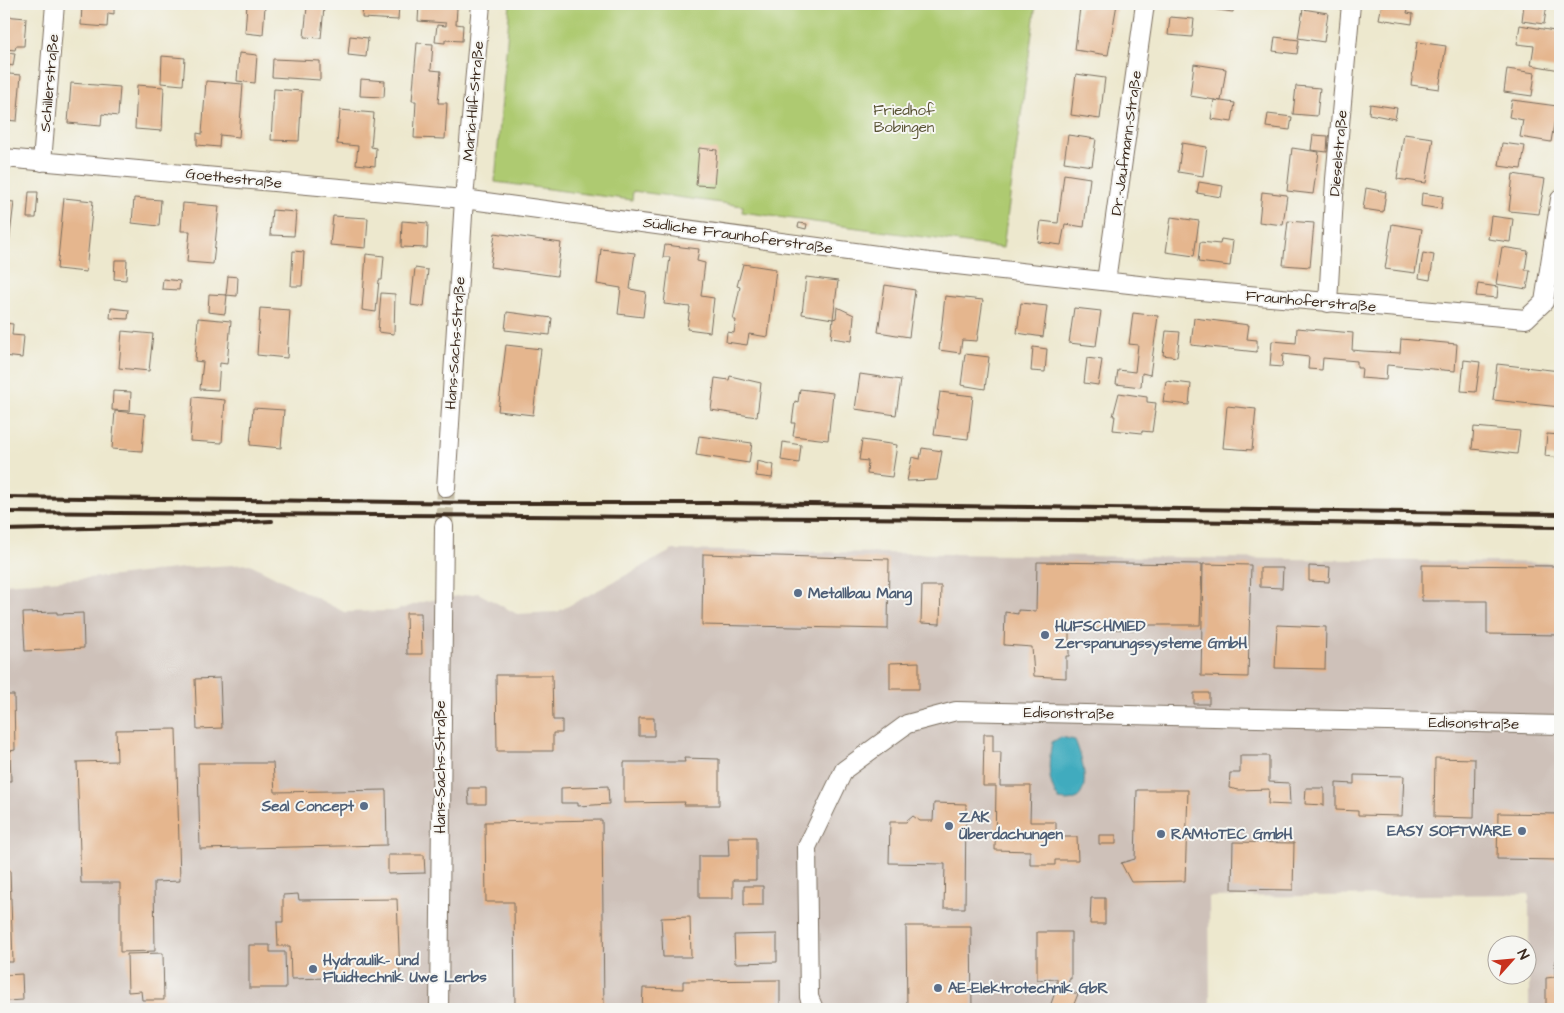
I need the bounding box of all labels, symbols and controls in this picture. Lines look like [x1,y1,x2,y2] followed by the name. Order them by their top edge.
[35,33,64,133] street label: Schillerstraße
[458,40,489,162] street label: Maria-Hilf-Straße
[1106,69,1147,217] street label: Dr.-Jaufmann-Straße
[873,100,935,139] park label: Friedhof Bobingen
[1324,109,1353,197] street label: Dieselstraße
[185,163,283,194] street label: Goethestraße
[642,212,834,259] street label: Südliche Fraunhoferstraße
[440,276,471,410] street label: Hans-Sachs-Straße
[1245,285,1377,318] street label: Fraunhoferstraße
[808,583,912,606] place label: Metallbau Mang
[792,587,804,599] marker: Metallbau Mang
[1055,616,1247,656] place label: HUFSCHMIED Zerspanungssysteme GmbH
[1039,629,1051,641] marker: HUFSCHMIED Zerspanungssysteme GmbH
[430,700,451,834] street label: Hans-Sachs-Straße
[1024,702,1114,725] street label: Edisonstraße
[1429,712,1519,735] street label: Edisonstraße
[261,796,355,817] place label: Seal Concept
[358,800,370,812] marker: Seal Concept
[959,807,1063,847] place label: ZAK Überdachungen
[943,820,955,832] marker: ZAK Überdachungen
[1387,821,1512,842] place label: EASY SOFTWARE
[1171,824,1293,845] place label: RAMtoTEC GmbH
[1516,825,1528,837] marker: EASY SOFTWARE
[1155,828,1167,840] marker: RAMtoTEC GmbH
[1486,936,1536,986] north arrow
[1512,946,1534,963] text: N
[323,950,487,988] place label: Hydraulik- und Fluidtechnik Uwe Lerbs
[307,963,319,975] marker: Hydraulik- und Fluidtechnik Uwe Lerbs
[948,978,1108,999] place label: AE-Elektrotechnik GbR
[932,982,944,994] marker: AE-Elektrotechnik GbR

